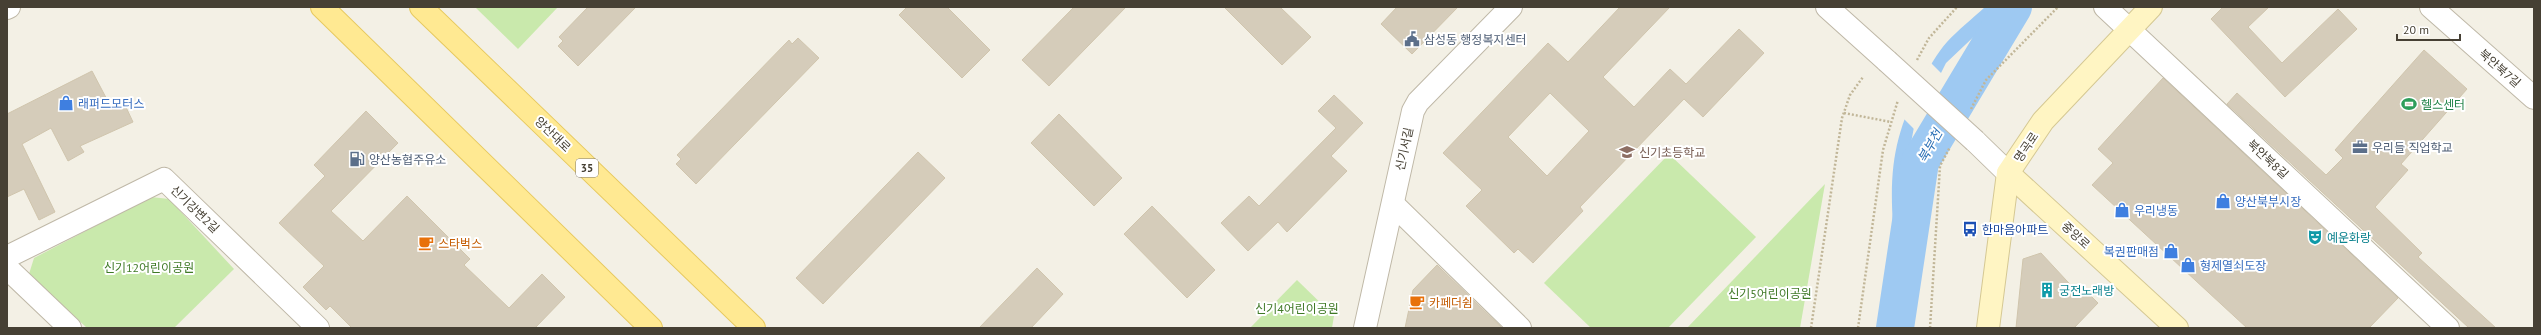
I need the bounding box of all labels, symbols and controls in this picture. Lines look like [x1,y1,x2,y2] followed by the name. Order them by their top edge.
[2397,16,2460,42] scale bar
[2403,22,2429,37] text: 20 m
[1403,30,1421,48] public building icon: 삼성동 행정복지센터
[1424,32,1527,47] place label: 삼성동 행정복지센터
[2476,46,2524,90] street label: 북안북7길
[57,94,75,112] shop icon: 래퍼드모터스
[2400,95,2418,113] sports icon: 헬스센터
[78,96,144,111] place label: 래퍼드모터스
[2421,97,2465,112] place label: 헬스센터
[532,113,574,155] street label: 양산대로
[1914,125,1947,166] water label: 북부천
[1392,126,1416,172] street label: 신기서길
[2011,129,2041,165] street label: 명곡로
[2244,136,2292,182] street label: 북안북8길
[2351,138,2369,156] office icon: 우리들 직업학교
[2372,140,2453,155] place label: 우리들 직업학교
[1618,143,1636,161] school or university icon: 신기초등학교
[1639,145,1705,160] place label: 신기초등학교
[348,150,366,168] fuel station icon: 양산농협주유소
[369,152,446,167] place label: 양산농협주유소
[576,159,598,177] road number: 35
[168,182,222,236] street label: 신기강변2길
[2214,192,2232,210] shop icon: 양산북부시장
[2235,194,2301,209] place label: 양산북부시장
[2113,201,2131,219] shop icon: 우리냉동
[2134,203,2178,218] place label: 우리냉동
[2059,218,2093,252] street label: 중앙로
[1961,220,1979,238] bus stop icon: 한마음아파트
[1982,222,2048,237] place label: 한마음아파트
[2306,228,2324,246] theatre icon: 예운화랑
[2327,230,2371,245] place label: 예운화랑
[417,234,435,252] cafe icon: 스타벅스
[438,236,482,251] place label: 스타벅스
[2162,242,2180,260] shop icon: 복권판매점
[2104,244,2159,259] place label: 복권판매점
[2179,256,2197,274] shop icon: 형제열쇠도장
[2200,258,2266,273] place label: 형제열쇠도장
[104,260,194,275] park label: 신기12어린이공원
[2038,281,2056,299] building icon: 궁전노래방
[2059,283,2114,298] place label: 궁전노래방
[1728,286,1812,301] park label: 신기5어린이공원
[1408,293,1426,311] cafe icon: 카페더쉼
[1429,295,1473,310] place label: 카페더쉼
[1255,301,1339,316] park label: 신기4어린이공원

